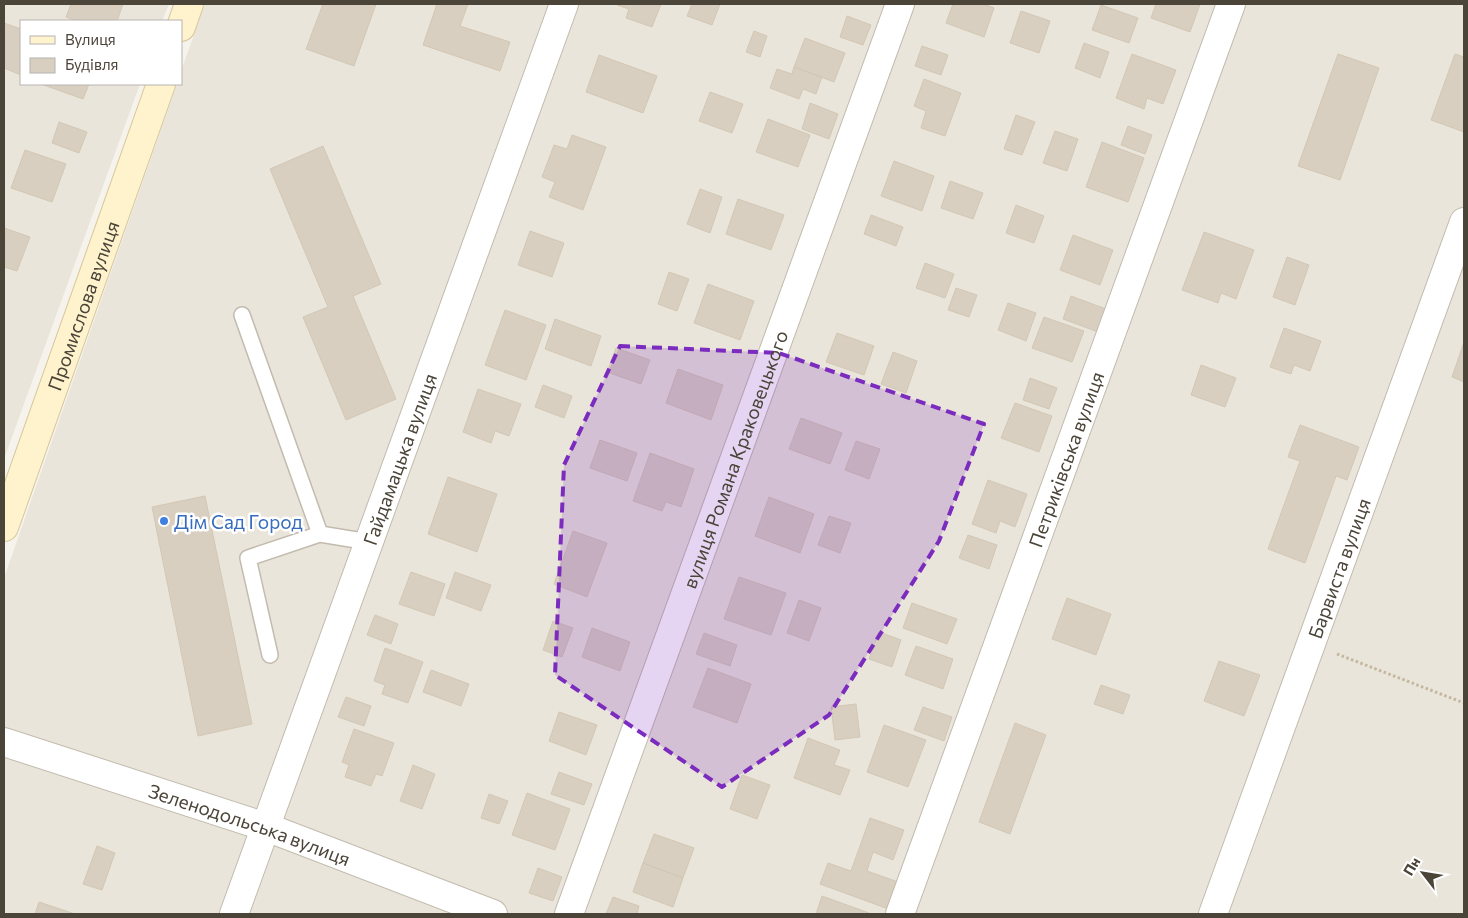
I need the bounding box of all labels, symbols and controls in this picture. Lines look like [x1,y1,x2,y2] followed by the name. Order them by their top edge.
[20,20,182,85] legend
[65,30,116,48] text: Вулиця
[65,55,118,73] text: Будівля
[42,217,123,394] street label: Промислова вулиця
[677,327,792,591] street label: вулиця Романа Краковецького
[1023,368,1108,550] street label: Петриківська вулиця
[357,370,441,548] street label: Гайдамацька вулиця
[1302,495,1375,642] street label: Барвиста вулиця
[174,510,303,533] place label: Дім Сад Город
[158,515,170,527] marker: Дім Сад Город
[146,778,354,870] street label: Зеленодольська вулиця
[1398,848,1448,898] north arrow
[1399,854,1423,878] text: Пн

